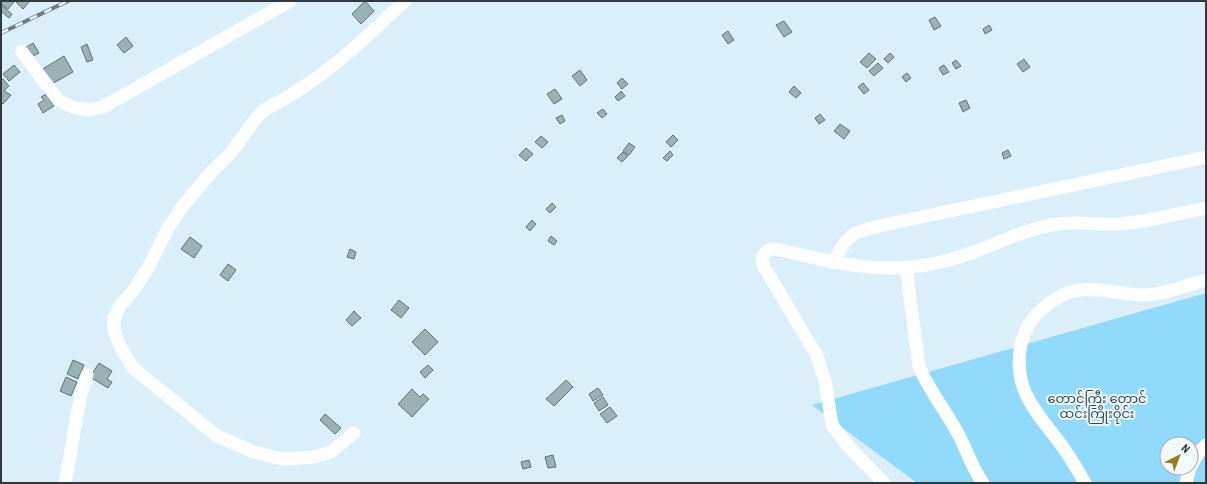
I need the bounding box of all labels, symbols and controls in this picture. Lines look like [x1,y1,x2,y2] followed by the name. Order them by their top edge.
[1047,390,1147,424] park label: တောင်ကြီး တောင် ထင်းကြိုးဝိုင်း
[1159,436,1199,476] north arrow
[1178,442,1192,456] text: N

